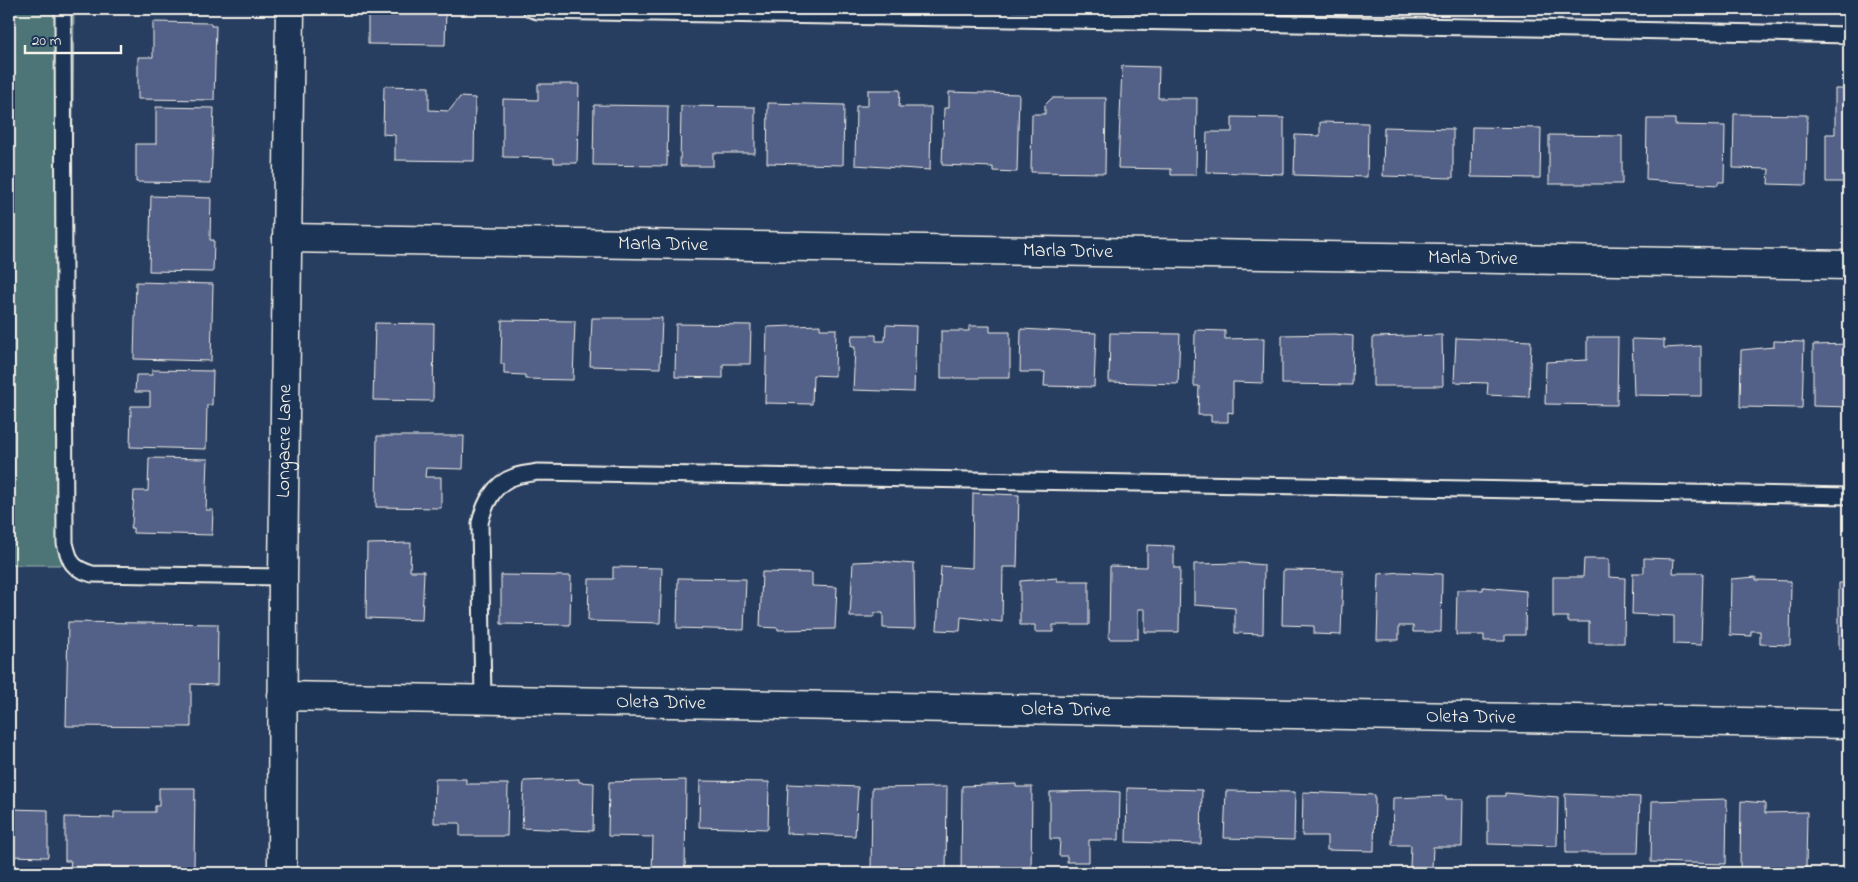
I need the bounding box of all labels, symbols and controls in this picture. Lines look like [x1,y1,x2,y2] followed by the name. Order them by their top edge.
[25,22,121,54] scale bar
[32,30,62,52] text: 20 m
[618,229,708,260] street label: Marla Drive
[1023,236,1113,267] street label: Marla Drive
[1428,243,1518,274] street label: Marla Drive
[269,384,300,498] street label: Longacre Lane
[616,687,706,718] street label: Oleta Drive
[1021,695,1111,725] street label: Oleta Drive
[1426,702,1516,733] street label: Oleta Drive

